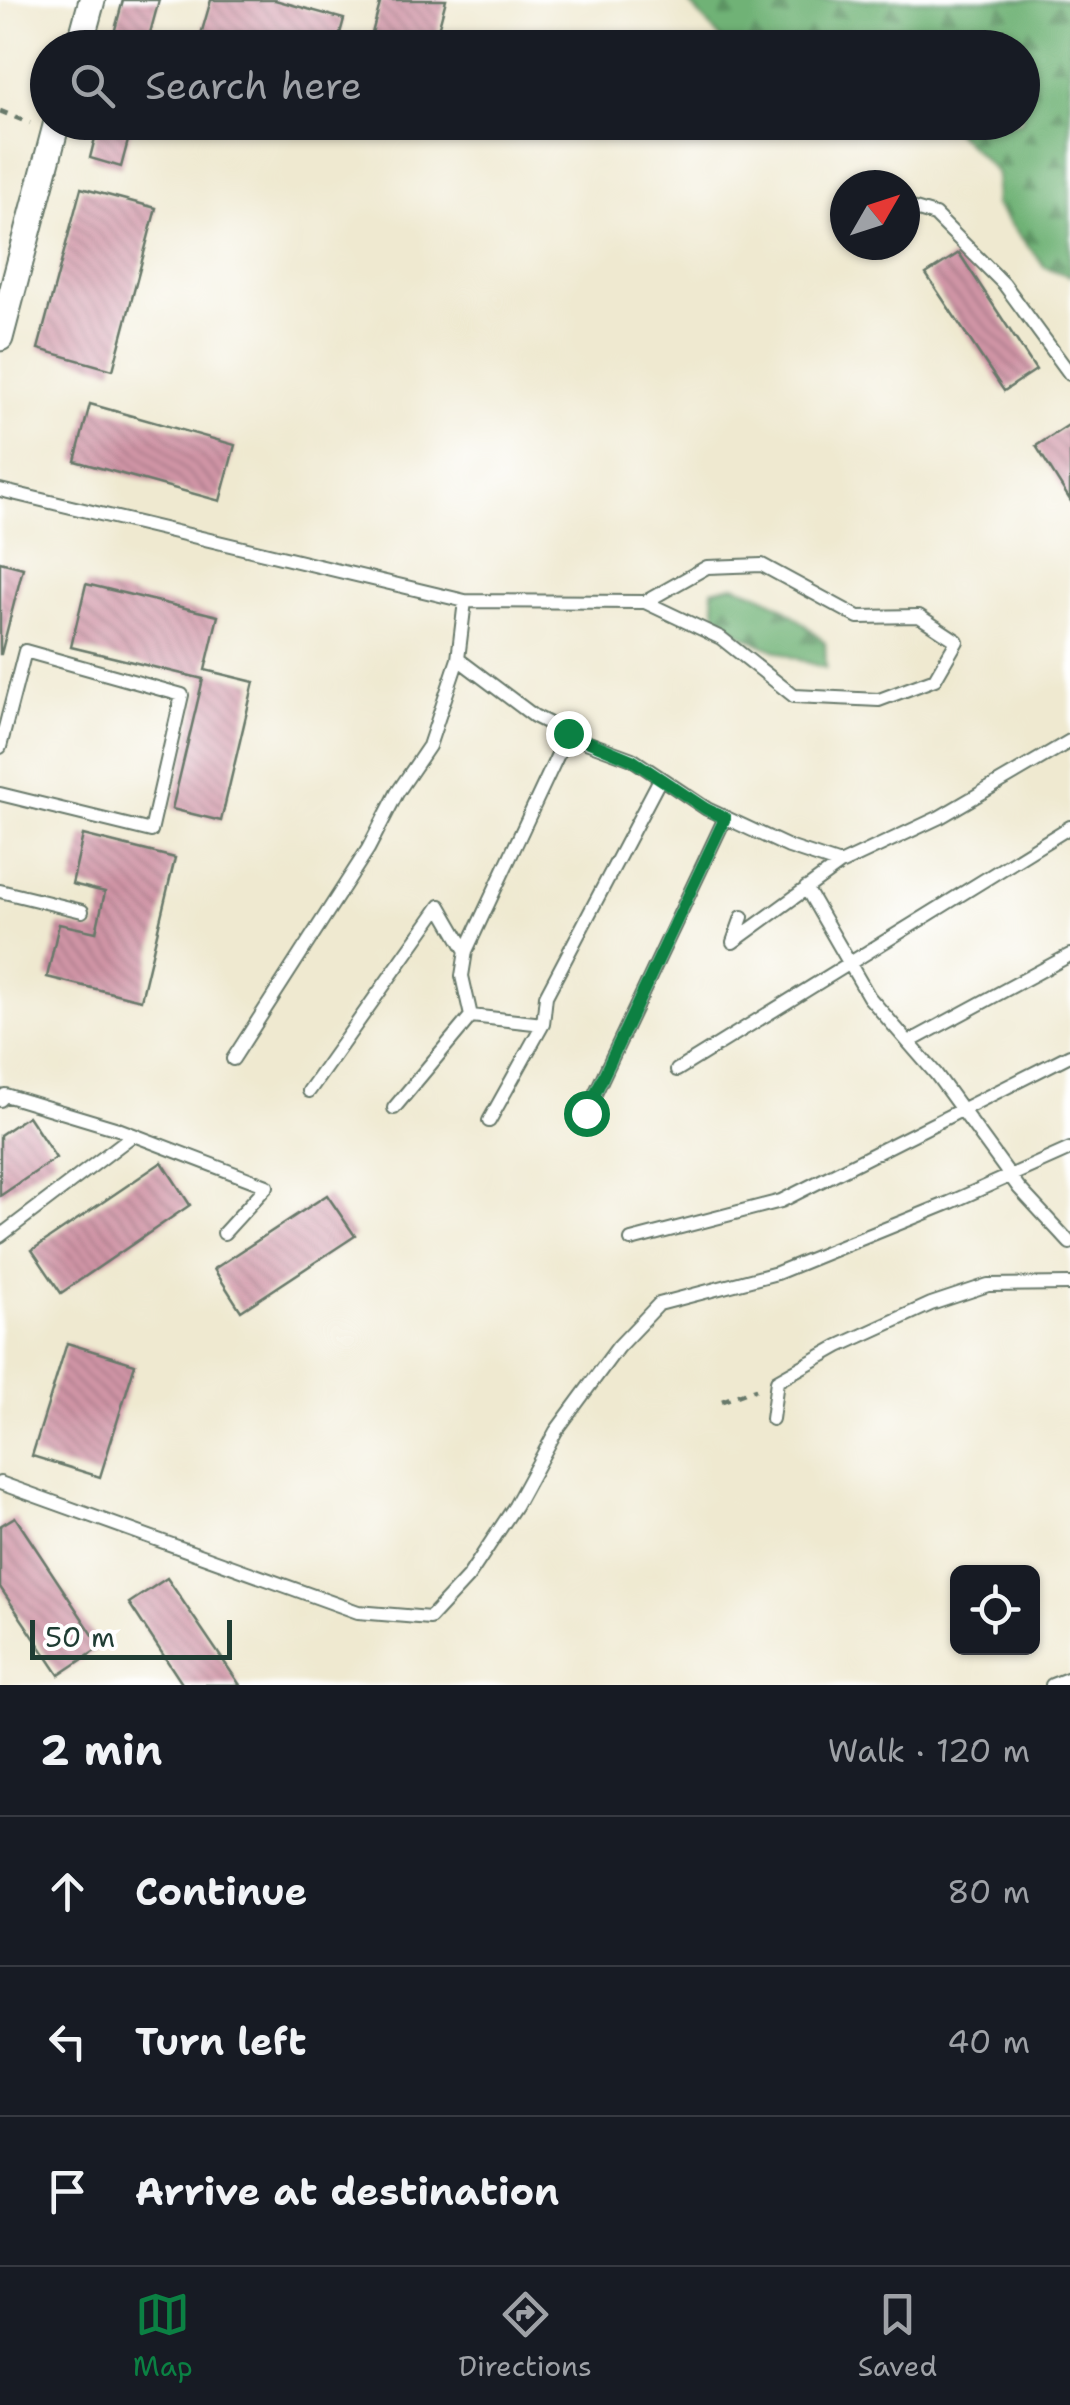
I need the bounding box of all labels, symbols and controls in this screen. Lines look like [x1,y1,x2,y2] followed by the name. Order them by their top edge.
[30,30,1040,140] search box
[65,58,120,113] icon: search
[145,60,362,111] text: Search here
[830,170,920,260] north arrow
[546,711,592,757] route end
[564,1091,610,1137] route start
[950,1565,1040,1655] map controls
[950,1565,1040,1655] button: locate
[30,1615,232,1660] scale bar
[45,1618,115,1656] text: 50 m
[40,1722,162,1778] text: 2 min
[828,1729,1030,1772] text: Walk · 120 m
[40,1864,95,1919] icon: ahead
[135,1866,307,1917] text: Continue
[947,1870,1030,1913] text: 80 m
[40,2014,95,2069] icon: left
[135,2016,307,2067] text: Turn left
[947,2020,1030,2063] text: 40 m
[40,2164,95,2219] icon: arrive
[135,2166,559,2217] text: Arrive at destination
[133,2287,193,2385] tab: Map
[458,2287,592,2385] tab: Directions
[858,2287,937,2385] tab: Saved

